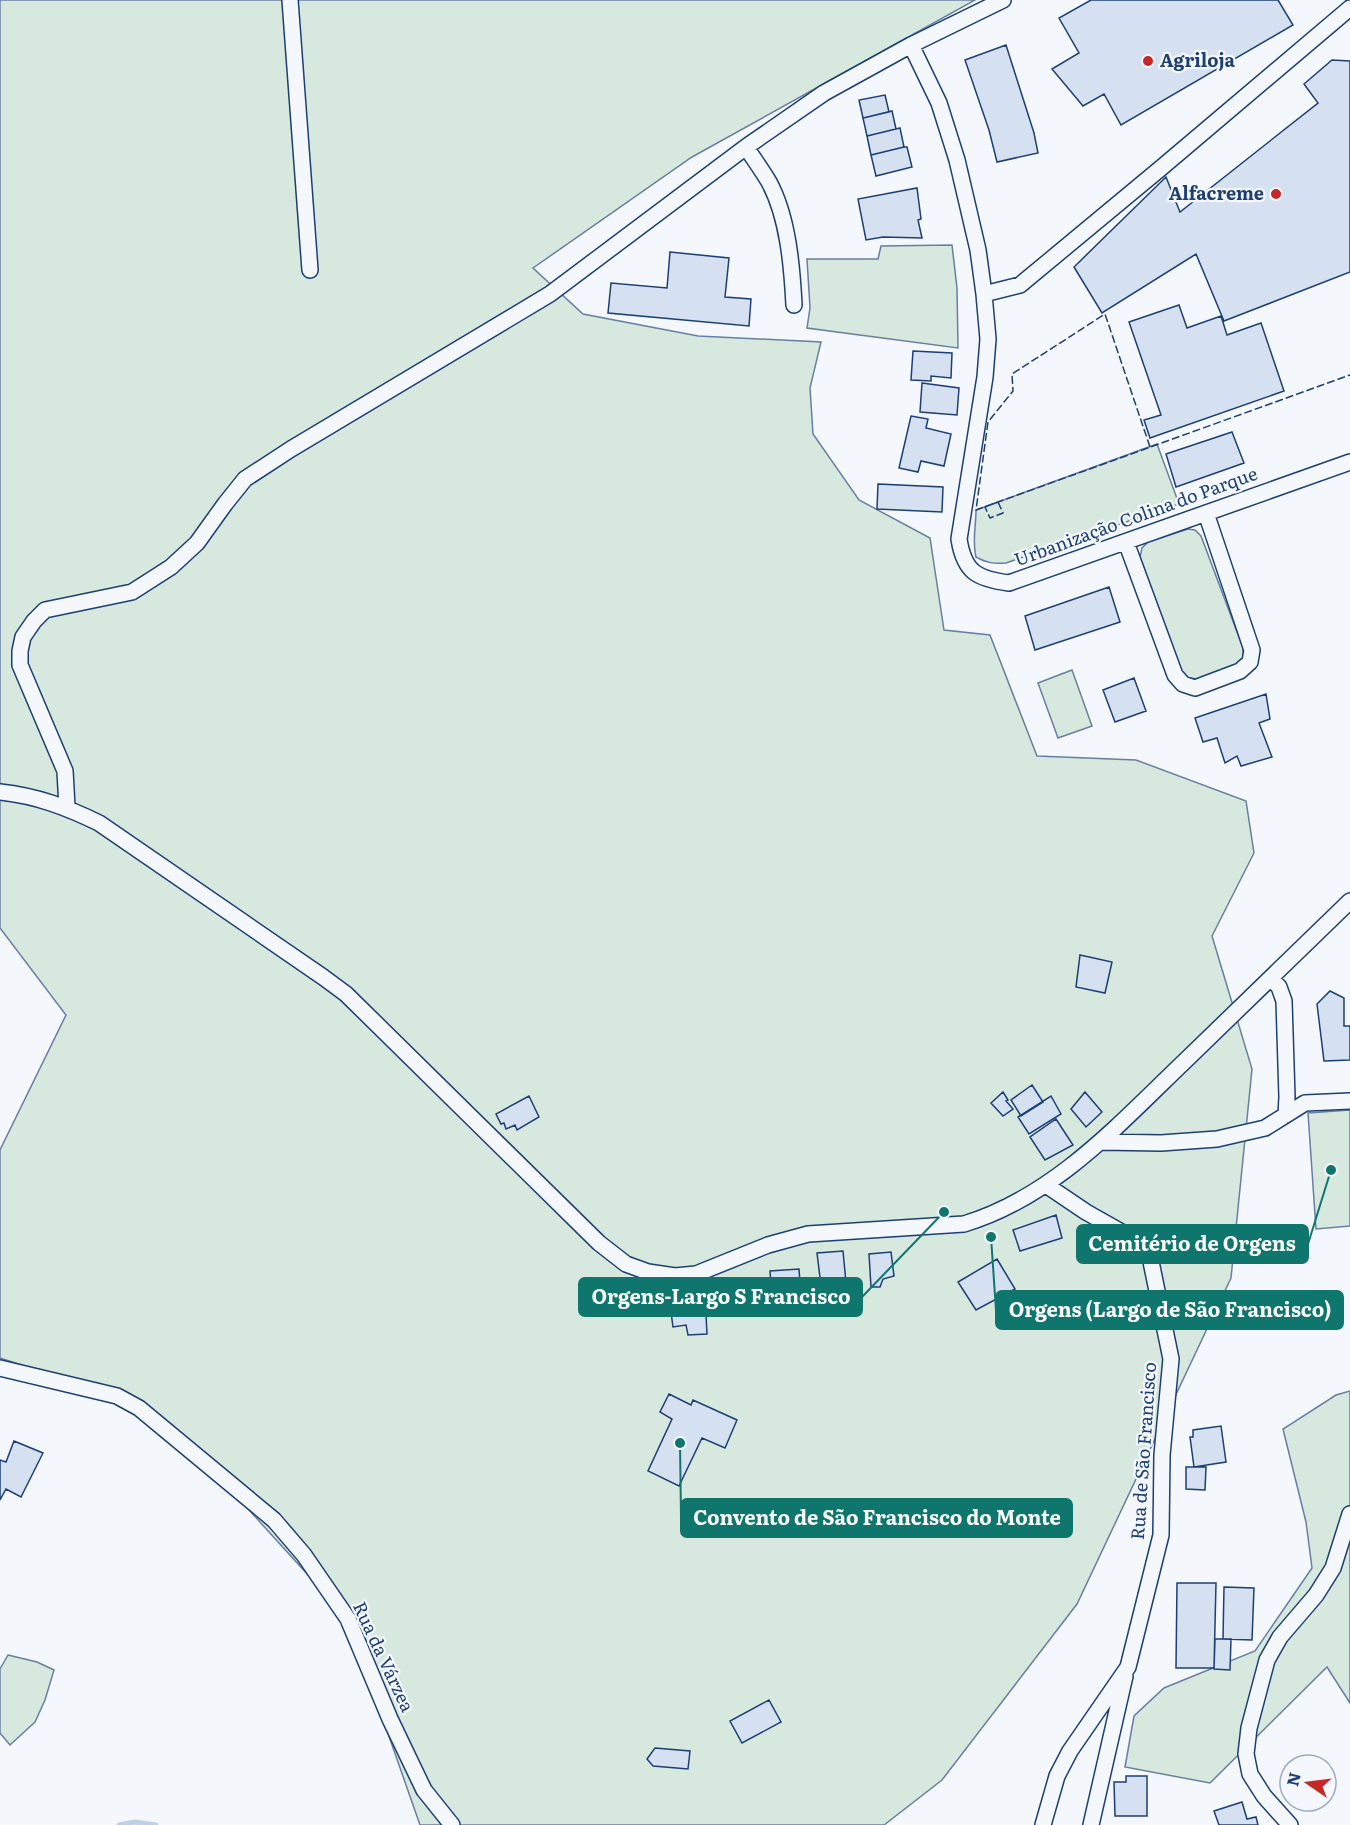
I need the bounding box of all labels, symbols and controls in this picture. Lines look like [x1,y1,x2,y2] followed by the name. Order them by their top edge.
[1160,46,1235,73] place label: Agriloja
[1141,54,1155,68] marker: Agriloja
[1169,179,1264,206] place label: Alfacreme
[1269,187,1283,201] marker: Alfacreme
[1010,459,1261,572] street label: Urbanização Colina do Parque
[1077,1225,1308,1263] callout: Cemitério de Orgens
[1088,1227,1296,1257] text: Cemitério de Orgens
[579,1278,862,1316] callout: Orgens-Largo S Francisco
[592,1280,850,1310] text: Orgens-Largo S Francisco
[996,1291,1343,1329] callout: Orgens (Largo de São Francisco)
[1009,1293,1331,1323] text: Orgens (Largo de São Francisco)
[1123,1361,1162,1541] street label: Rua de São Francisco
[681,1499,1072,1537] callout: Convento de São Francisco do Monte
[693,1501,1061,1531] text: Convento de São Francisco do Monte
[347,1597,422,1716] street label: Rua da Várzea
[1278,1753,1338,1813] north arrow
[1279,1770,1306,1789] text: N

